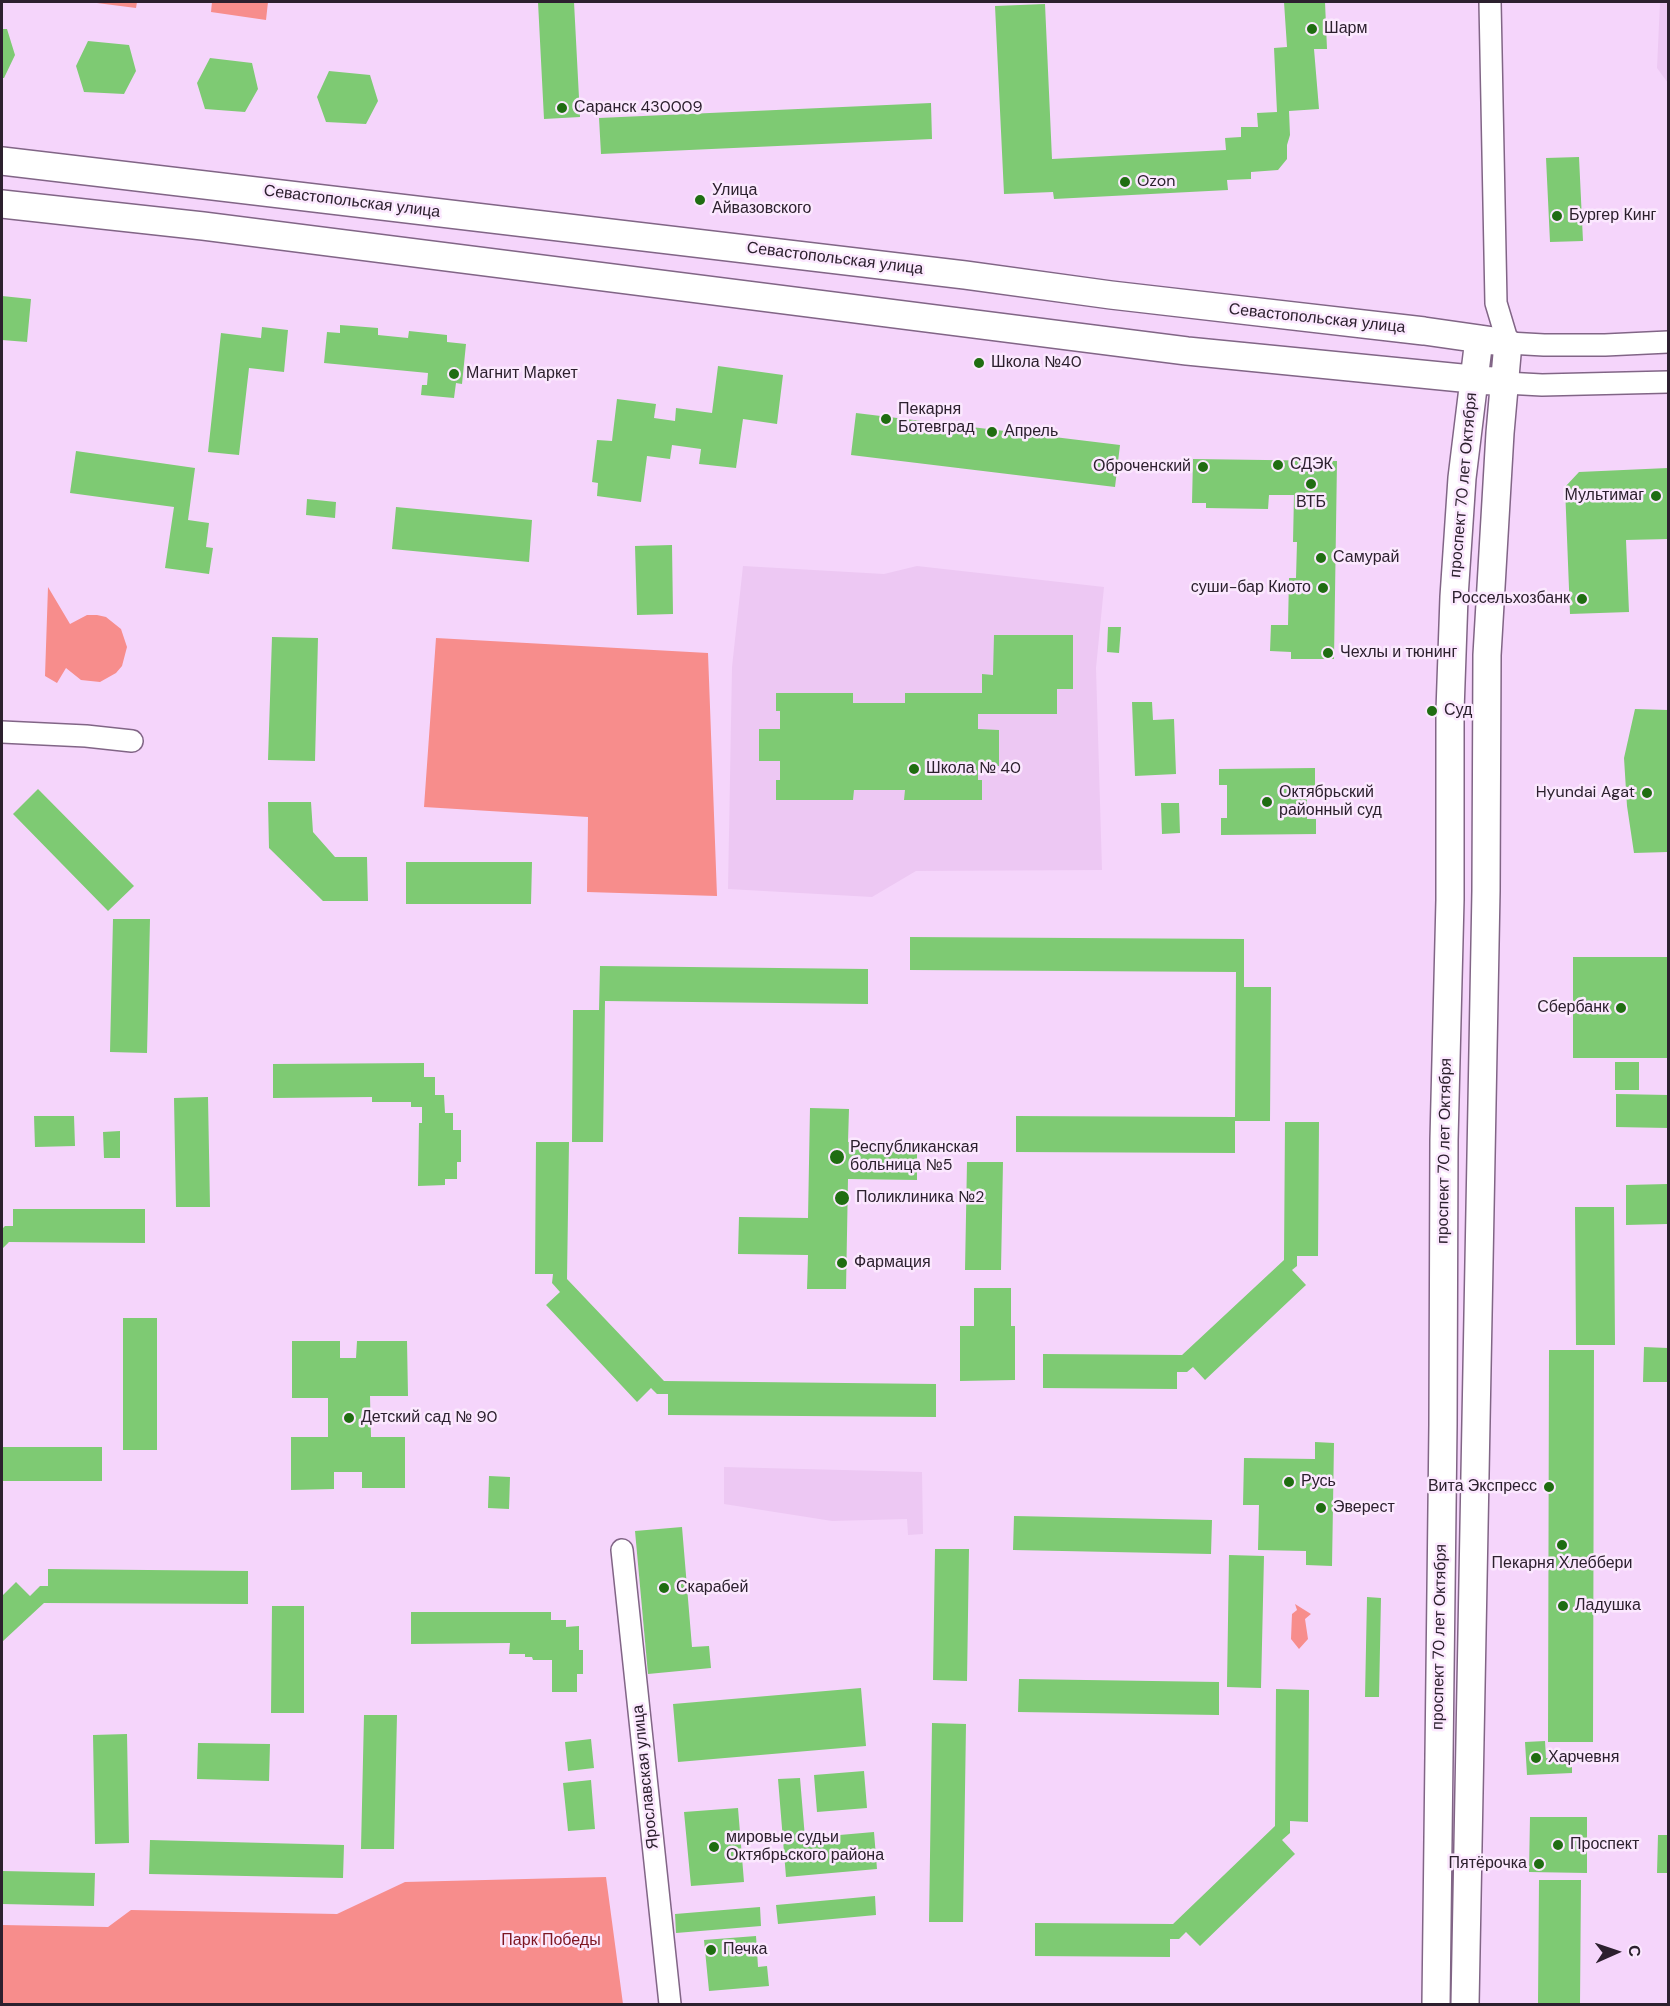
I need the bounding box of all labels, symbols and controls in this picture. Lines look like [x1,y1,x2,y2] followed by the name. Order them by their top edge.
[1324,19,1367,39] place label: Шарм
[1305,22,1319,36] marker: Шарм
[574,98,703,118] place label: Саранск 430009
[555,101,569,115] marker: Саранск 430009
[1137,172,1175,192] place label: Ozon
[1118,175,1132,189] marker: Ozon
[712,181,811,219] place label: Улица Айвазовского
[263,182,441,222] street label: Севастопольская улица
[693,193,707,207] marker: Улица Айвазовского
[1569,206,1656,226] place label: Бургер Кинг
[1550,209,1564,223] marker: Бургер Кинг
[746,239,924,279] street label: Севастопольская улица
[1228,300,1406,338] street label: Севастопольская улица
[991,353,1082,373] place label: Школа №40
[972,356,986,370] marker: Школа №40
[466,364,578,384] place label: Магнит Маркет
[447,367,461,381] marker: Магнит Маркет
[1446,392,1482,578] street label: проспект 70 лет Октября
[898,400,975,438] place label: Пекарня Ботевград
[879,412,893,426] marker: Пекарня Ботевград
[1004,422,1058,442] place label: Апрель
[985,425,999,439] marker: Апрель
[1290,455,1333,475] place label: СДЭК
[1093,457,1191,477] place label: Оброченский
[1271,458,1285,472] marker: СДЭК
[1196,460,1210,474] marker: Оброченский
[1304,477,1318,491] marker: ВТБ
[1564,486,1644,506] place label: Мультимаг
[1649,489,1663,503] marker: Мультимаг
[1296,493,1326,513] place label: ВТБ
[1333,548,1399,568] place label: Самурай
[1314,551,1328,565] marker: Самурай
[1191,578,1311,598] place label: суши-бар Киото
[1316,581,1330,595] marker: суши-бар Киото
[1452,589,1570,609] place label: Россельхозбанк
[1575,592,1589,606] marker: Россельхозбанк
[1340,643,1457,663] place label: Чехлы и тюнинг
[1321,646,1335,660] marker: Чехлы и тюнинг
[1444,701,1472,721] place label: Суд
[1425,704,1439,718] marker: Суд
[926,759,1021,779] place label: Школа № 40
[907,762,921,776] marker: Школа № 40
[1279,783,1382,821] place label: Октябрьский районный суд
[1536,783,1635,803] place label: Hyundai Agat
[1640,786,1654,800] marker: Hyundai Agat
[1260,795,1274,809] marker: Октябрьский районный суд
[1537,998,1609,1018] place label: Сбербанк
[1614,1001,1628,1015] marker: Сбербанк
[1434,1058,1456,1244] street label: проспект 70 лет Октября
[850,1138,978,1176] place label: Республиканская больница №5
[828,1148,846,1166] marker: Республиканская больница №5
[856,1188,984,1208] place label: Поликлиника №2
[833,1189,851,1207] marker: Поликлиника №2
[854,1253,931,1273] place label: Фармация
[835,1256,849,1270] marker: Фармация
[361,1408,497,1428] place label: Детский сад № 90
[342,1411,356,1425] marker: Детский сад № 90
[1301,1472,1336,1492] place label: Русь
[1282,1475,1296,1489] marker: Русь
[1428,1477,1537,1497] place label: Вита Экспресс
[1542,1480,1556,1494] marker: Вита Экспресс
[1333,1498,1395,1518] place label: Эверест
[1314,1501,1328,1515] marker: Эверест
[1555,1538,1569,1552] marker: Пекарня Хлеббери
[1429,1544,1451,1730] street label: проспект 70 лет Октября
[1492,1554,1632,1574] place label: Пекарня Хлеббери
[676,1578,748,1598] place label: Скарабей
[657,1581,671,1595] marker: Скарабей
[1575,1596,1641,1616] place label: Ладушка
[1556,1599,1570,1613] marker: Ладушка
[629,1704,663,1850] street label: Ярославская улица
[1548,1748,1619,1768] place label: Харчевня
[1529,1751,1543,1765] marker: Харчевня
[726,1828,884,1866] place label: мировые судьи Октябрьского района
[1570,1835,1639,1855] place label: Проспект
[1551,1838,1565,1852] marker: Проспект
[707,1840,721,1854] marker: мировые судьи Октябрьского района
[1449,1854,1527,1874] place label: Пятёрочка
[1532,1857,1546,1871] marker: Пятёрочка
[1586,1922,1646,1982] north arrow
[501,1931,601,1951] park label: Парк Победы
[723,1940,767,1960] place label: Печка
[704,1943,718,1957] marker: Печка
[1624,1945,1645,1957] text: С

